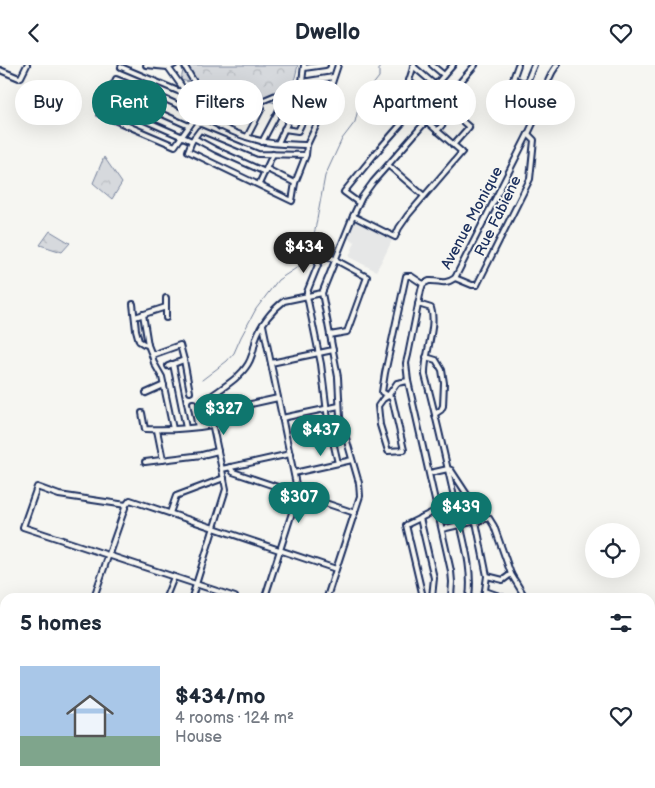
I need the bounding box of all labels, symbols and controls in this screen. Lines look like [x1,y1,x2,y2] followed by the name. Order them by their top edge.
[20,19,48,47] icon: back
[295,19,360,46] text: Dwello
[607,19,635,47] icon: heart
[15,80,82,125] chip: Buy
[92,80,167,125] chip: Rent
[177,80,263,125] chip: Filters
[273,80,345,125] chip: New
[355,80,476,125] chip: Apartment
[486,80,575,125] chip: House
[437,163,507,273] street label: Avenue Monique
[470,173,526,259] street label: Rue Fabiene
[274,231,334,274] pin: $434
[285,238,323,257] text: $434
[194,393,254,436] pin: $327
[205,400,243,419] text: $327
[291,415,351,457] pin: $437
[302,421,340,440] text: $437
[269,481,329,524] pin: $307
[280,488,318,507] text: $307
[431,491,491,534] pin: $439
[442,498,480,517] text: $439
[585,523,640,578] map controls
[585,523,640,578] button: locate
[607,609,635,637] icon: filters
[20,611,102,636] text: 5 homes
[175,684,266,709] text: $434/mo
[60,686,120,746] icon: home
[607,702,635,730] icon: heart
[175,709,294,728] text: 4 rooms · 124 m²
[175,728,222,747] text: House

